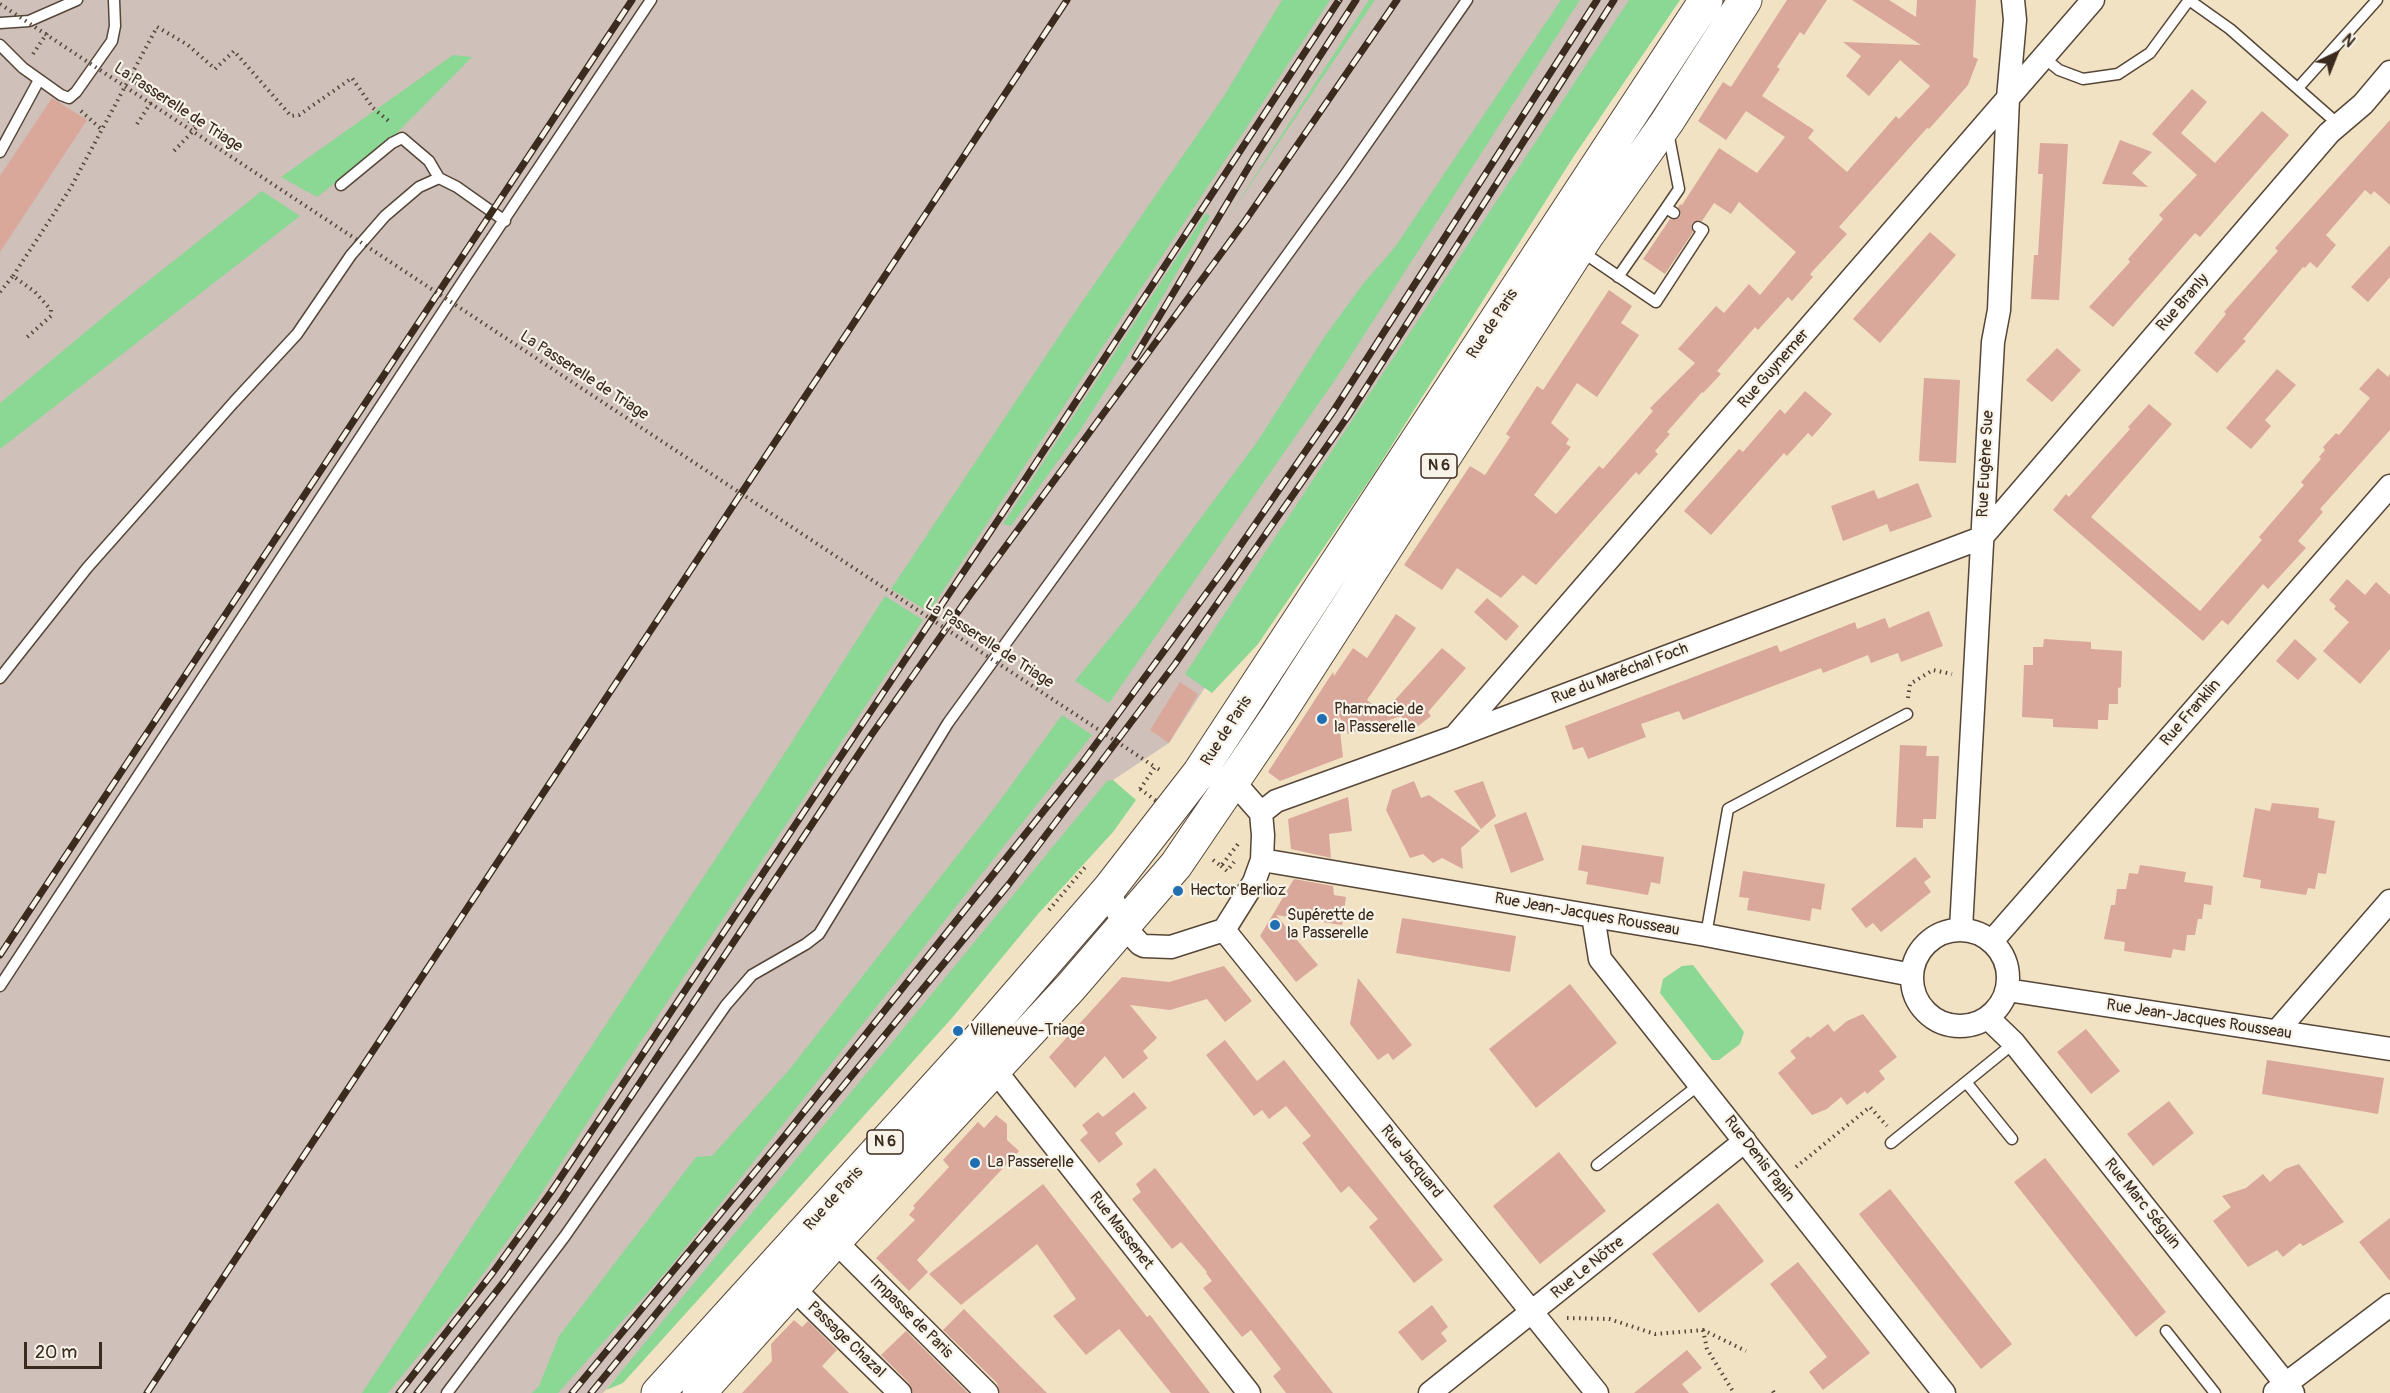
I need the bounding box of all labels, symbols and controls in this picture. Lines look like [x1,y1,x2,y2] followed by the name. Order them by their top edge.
[2306,24,2366,84] north arrow
[2337,30,2359,52] text: N
[110,59,246,157] street label: La Passerelle de Triage
[2153,270,2213,336] street label: Rue Branly
[1463,285,1523,363] street label: Rue de Paris
[1734,325,1814,413] street label: Rue Guynemer
[516,327,652,425] street label: La Passerelle de Triage
[1974,410,1998,518] street label: Rue Eugène Sue
[1421,454,1457,478] road number: N 6
[921,595,1057,693] street label: La Passerelle de Triage
[1549,639,1691,709] street label: Rue du Maréchal Foch
[2157,676,2225,750] street label: Rue Franklin
[1197,692,1257,770] street label: Rue de Paris
[1334,700,1423,738] place label: Pharmacie de la Passerelle
[1315,712,1329,726] marker: Pharmacie de la Passerelle
[1190,881,1286,901] place label: Hector Berlioz
[1171,884,1185,898] marker: Hector Berlioz
[1493,889,1681,941] street label: Rue Jean-Jacques Rousseau
[1287,906,1374,944] place label: Supérette de la Passerelle
[1268,918,1282,932] marker: Supérette de la Passerelle
[2105,996,2293,1044] street label: Rue Jean-Jacques Rousseau
[970,1021,1085,1041] place label: Villeneuve-Triage
[951,1024,965,1038] marker: Villeneuve-Triage
[1720,1112,1798,1206] street label: Rue Denis Papin
[1376,1122,1446,1202] street label: Rue Jacquard
[867,1130,903,1154] road number: N 6
[987,1153,1074,1173] place label: La Passerelle
[2100,1155,2184,1253] street label: Rue Marc Séguin
[968,1156,982,1170] marker: La Passerelle
[800,1163,868,1235] street label: Rue de Paris
[1085,1188,1157,1274] street label: Rue Massenet
[1548,1233,1628,1303] street label: Rue Le Nôtre
[865,1271,957,1363] street label: Impasse de Paris
[803,1298,889,1382] street label: Passage Chazal
[27,1330,105,1368] scale bar
[35,1341,77,1364] text: 20 m

